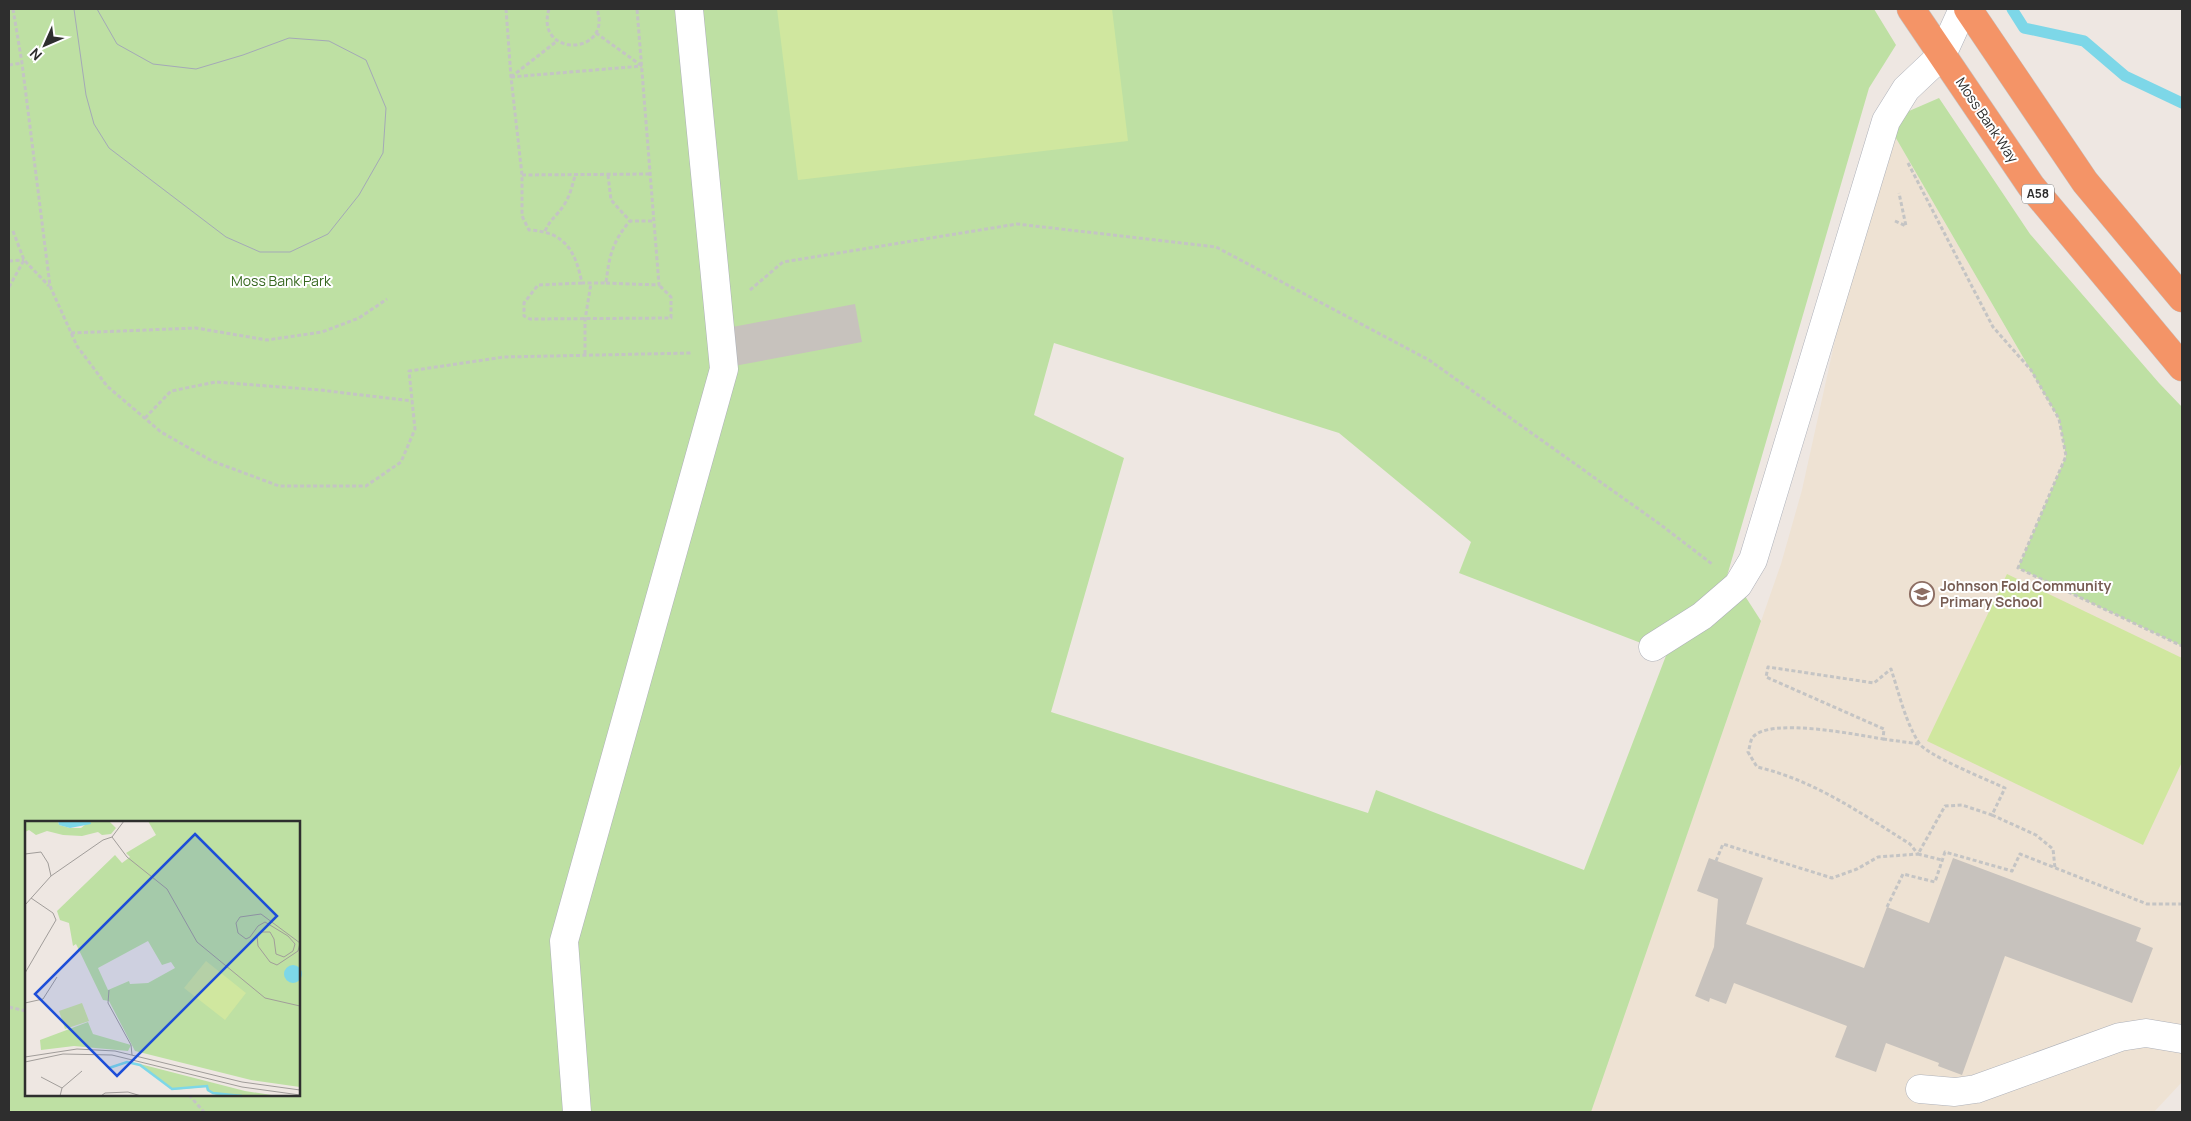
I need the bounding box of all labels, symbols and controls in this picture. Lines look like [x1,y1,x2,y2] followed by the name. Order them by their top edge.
[20,20,70,70] north arrow
[25,44,46,65] text: N
[1952,73,2023,167] street label: Moss Bank Way
[2022,184,2054,203] road number: A58
[231,271,332,290] park label: Moss Bank Park
[1940,576,2112,611] place label: Johnson Fold Community Primary School
[1909,581,1935,607] school or university icon: Johnson Fold Community Primary School
[25,821,300,1096] inset map

